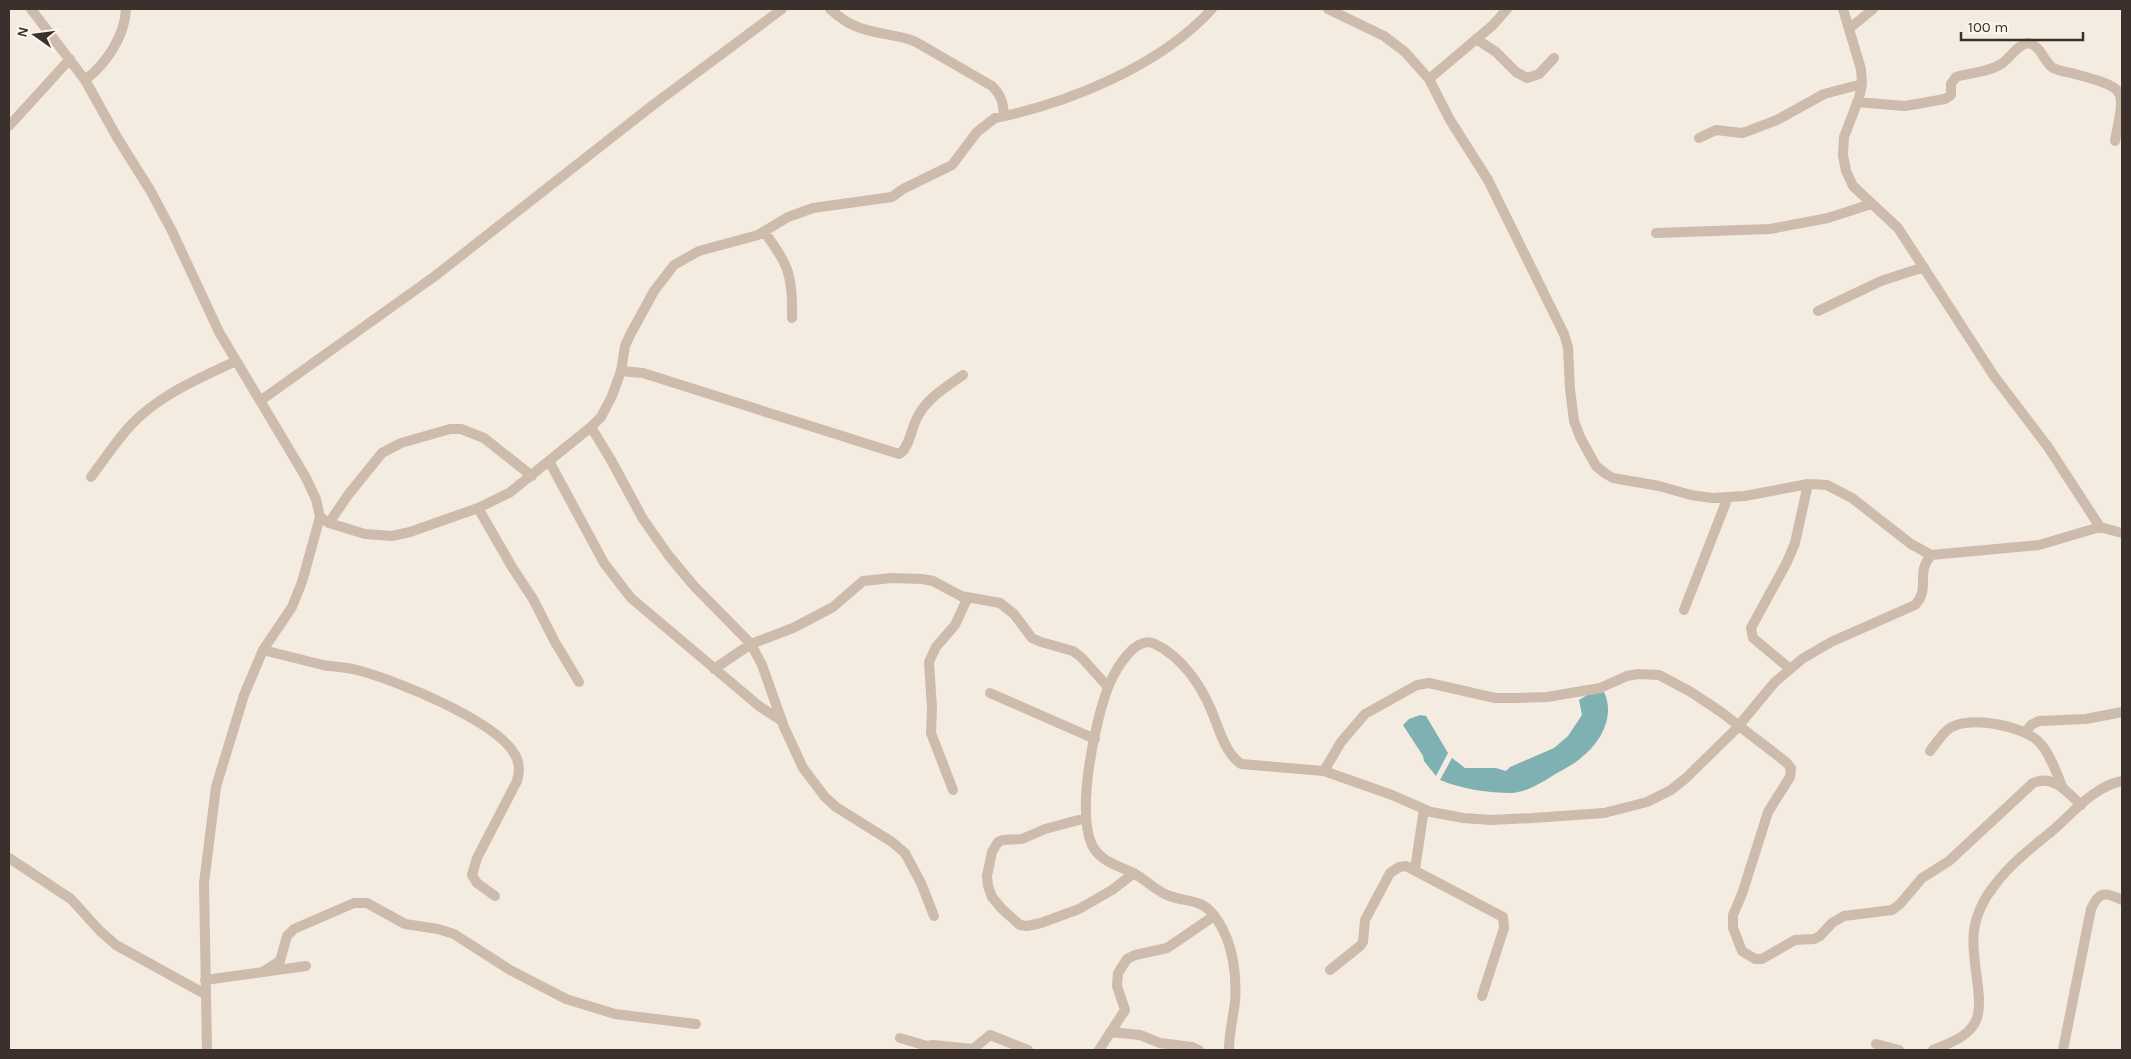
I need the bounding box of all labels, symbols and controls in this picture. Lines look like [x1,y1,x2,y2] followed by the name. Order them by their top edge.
[10,10,60,60] north arrow
[1961,10,2084,42] scale bar
[1968,18,2008,36] text: 100 m
[13,25,32,39] text: N

